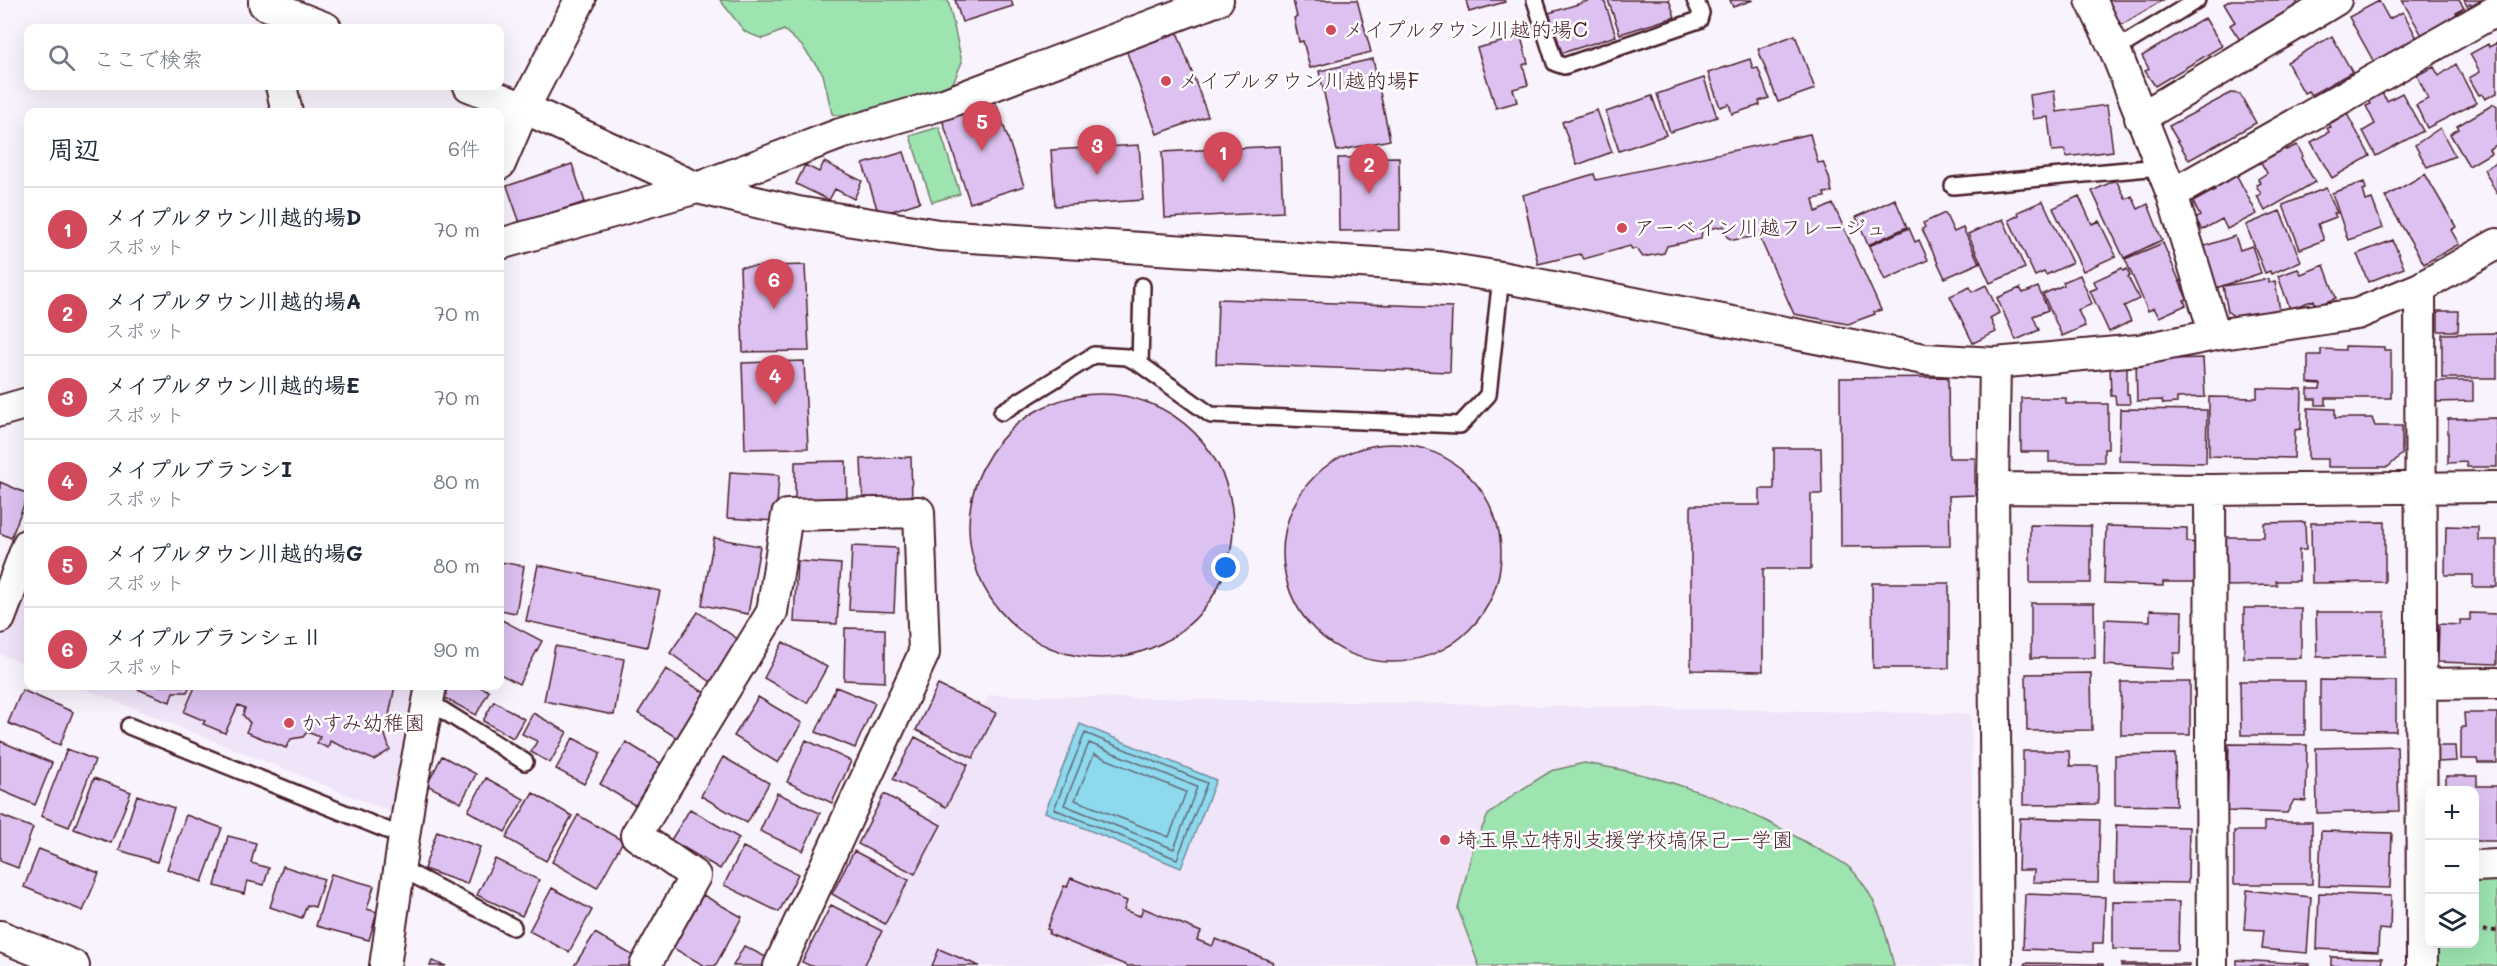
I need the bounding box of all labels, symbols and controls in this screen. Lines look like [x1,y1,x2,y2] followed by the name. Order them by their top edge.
[1343,15,1588,42] place label: メイプルタウン川越的場C
[1324,23,1338,37] marker: メイプルタウン川越的場C
[24,24,504,90] search box
[45,41,78,74] icon: search
[93,44,203,73] text: ここで検索
[1178,66,1420,93] place label: メイプルタウン川越的場F
[1159,74,1173,88] marker: メイプルタウン川越的場F
[962,102,1002,151] pin: 5
[1078,126,1116,175] pin: 3
[48,132,100,166] text: 周辺
[1204,132,1242,182] pin: 1
[448,135,480,161] text: 6件
[1350,144,1388,194] pin: 2
[105,202,361,231] text: メイプルタウン川越的場D
[1634,213,1886,240] place label: アーベイン川越フレージュ
[63,216,72,242] text: 1
[434,216,480,242] text: 70 m
[1615,221,1629,235] marker: アーベイン川越フレージュ
[105,233,185,259] text: スポット
[754,260,794,309] pin: 6
[105,286,361,315] text: メイプルタウン川越的場A
[62,300,73,326] text: 2
[434,300,480,326] text: 70 m
[105,317,185,343] text: スポット
[756,356,794,405] pin: 4
[105,370,360,399] text: メイプルタウン川越的場E
[62,384,74,410] text: 3
[434,384,480,410] text: 70 m
[105,401,185,427] text: スポット
[105,454,292,483] text: メイプルブランシI
[61,468,74,494] text: 4
[433,468,480,494] text: 80 m
[105,485,185,511] text: スポット
[105,538,363,567] text: メイプルタウン川越的場G
[62,552,73,578] text: 5
[433,552,480,578] text: 80 m
[1211,553,1240,582] your location
[105,569,185,595] text: スポット
[105,622,323,651] text: メイプルブランシェⅡ
[61,636,74,662] text: 6
[434,636,480,662] text: 90 m
[105,653,185,679] text: スポット
[301,708,425,735] place label: かすみ幼稚園
[282,716,296,730] marker: かすみ幼稚園
[2425,786,2479,948] map controls
[2425,786,2479,840] button: +
[1457,825,1793,852] place label: 埼玉県立特別支援学校塙保己一学園
[1438,833,1452,847] marker: 埼玉県立特別支援学校塙保己一学園
[2425,840,2479,894] button: −
[2425,894,2479,948] button: layers

